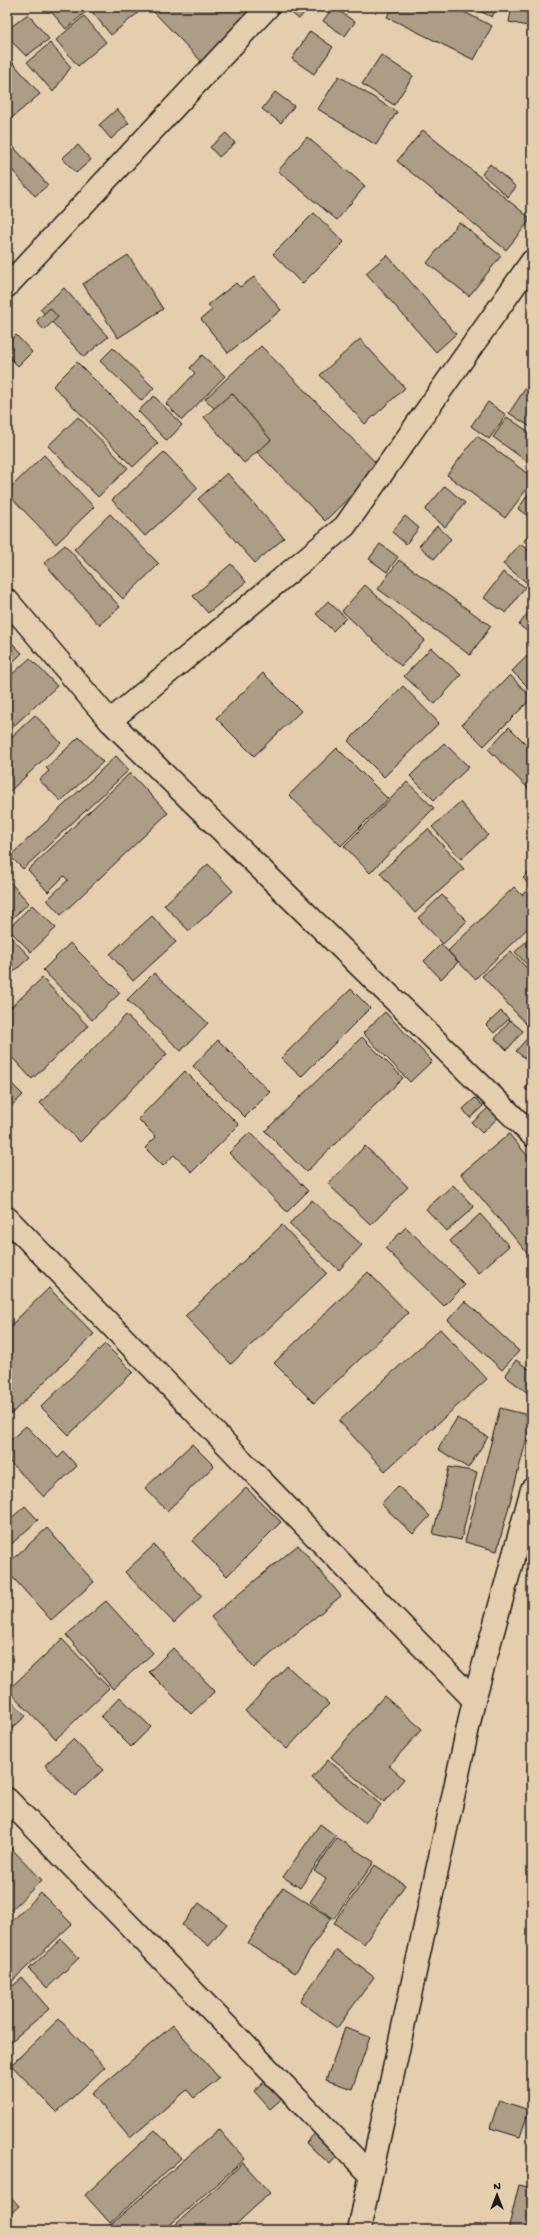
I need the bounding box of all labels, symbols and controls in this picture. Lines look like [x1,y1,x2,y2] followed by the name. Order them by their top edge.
[477,2175,517,2215] north arrow
[493,2181,501,2193] text: N

